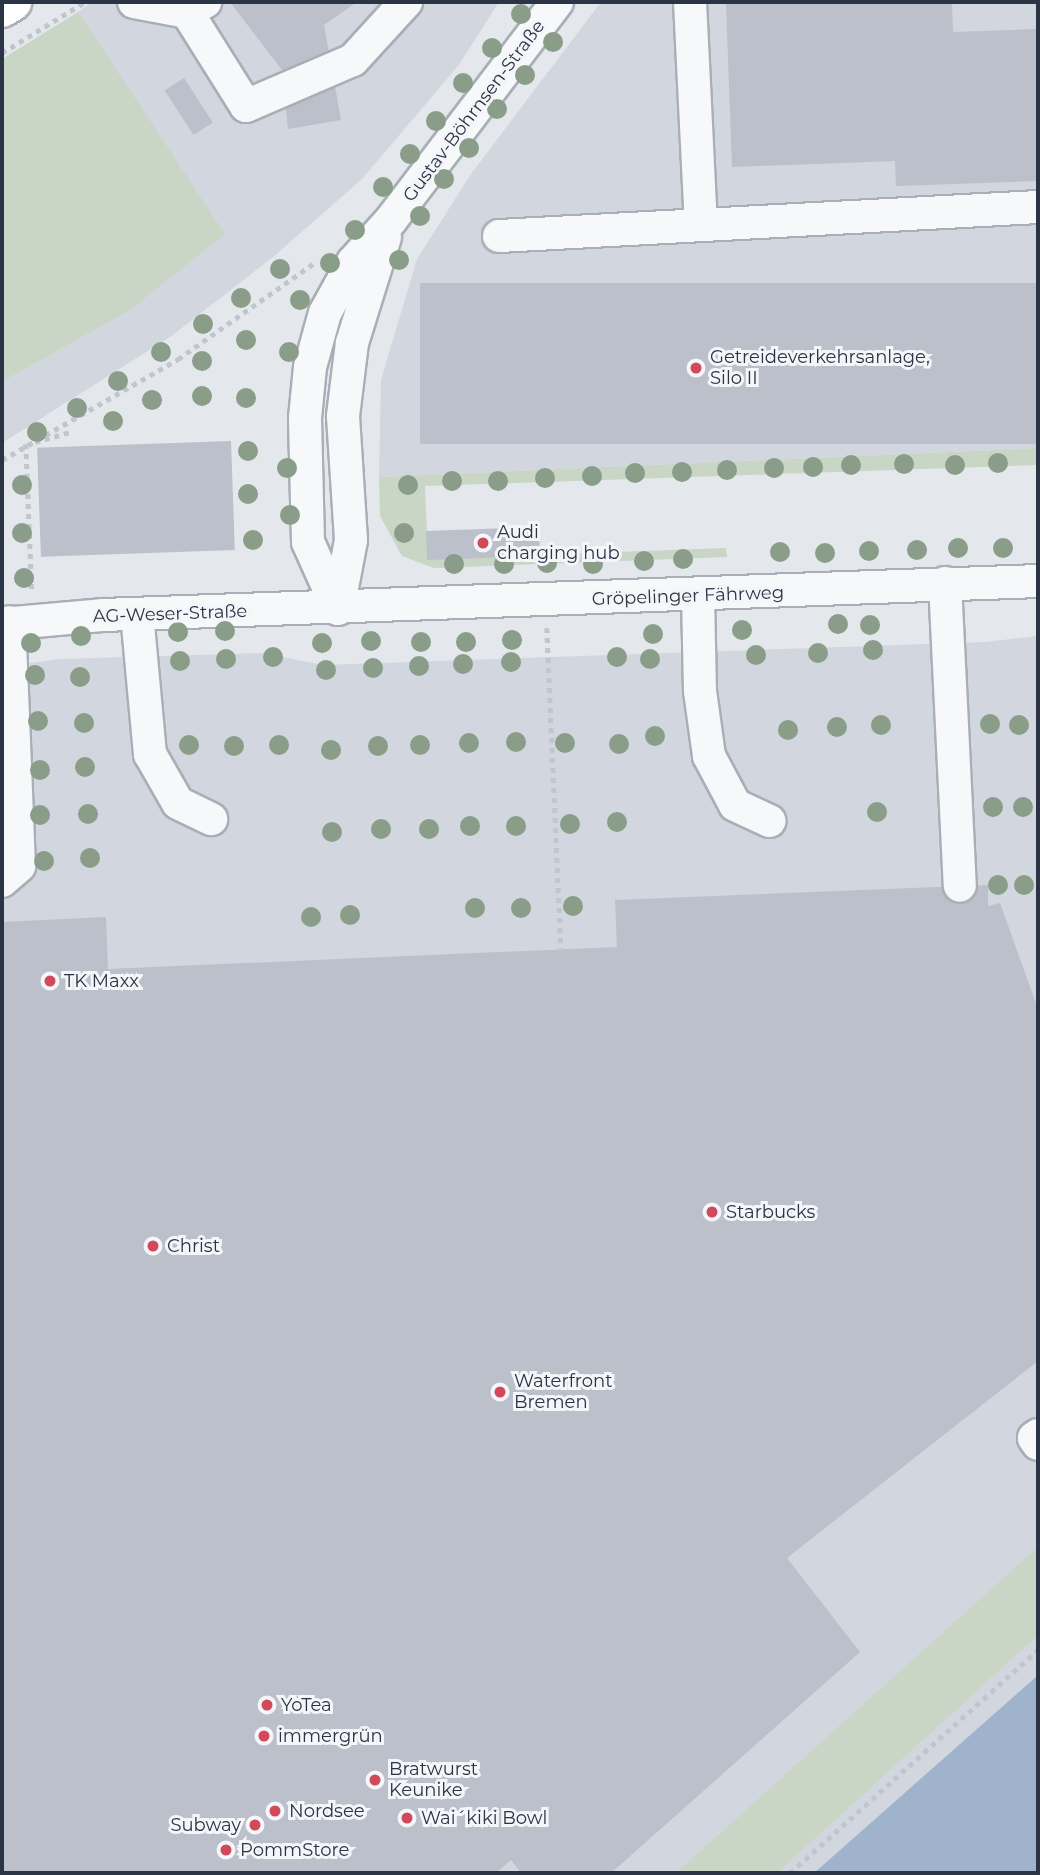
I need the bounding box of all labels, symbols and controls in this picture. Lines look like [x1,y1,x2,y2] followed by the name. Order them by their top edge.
[399,16,549,206] street label: Gustav-Böhrnsen-Straße
[710,347,930,390] place label: Getreideverkehrsanlage, Silo II
[688,360,704,376] marker: Getreideverkehrsanlage, Silo II
[497,522,620,564] place label: Audi charging hub
[475,535,491,551] marker: Audi charging hub
[592,582,784,610] street label: Gröpelinger Fährweg
[92,601,248,627] street label: AG-Weser-Straße
[64,970,139,992] place label: TK Maxx
[42,973,58,989] marker: TK Maxx
[726,1201,815,1223] place label: Starbucks
[704,1204,720,1220] marker: Starbucks
[167,1235,220,1257] place label: Christ
[145,1238,161,1254] marker: Christ
[514,1371,613,1414] place label: Waterfront Bremen
[492,1384,508,1400] marker: Waterfront Bremen
[281,1694,332,1716] place label: YoTea
[259,1697,275,1713] marker: YoTea
[278,1725,383,1747] place label: immergrün
[256,1728,272,1744] marker: immergrün
[389,1759,478,1802] place label: Bratwurst Keunike
[367,1772,383,1788] marker: Bratwurst Keunike
[289,1800,365,1822] place label: Nordsee
[267,1803,283,1819] marker: Nordsee
[421,1807,547,1829] place label: Wai´kiki Bowl
[399,1810,415,1826] marker: Wai´kiki Bowl
[170,1814,241,1836] place label: Subway
[247,1817,263,1833] marker: Subway
[240,1839,349,1861] place label: PommStore
[218,1842,234,1858] marker: PommStore

